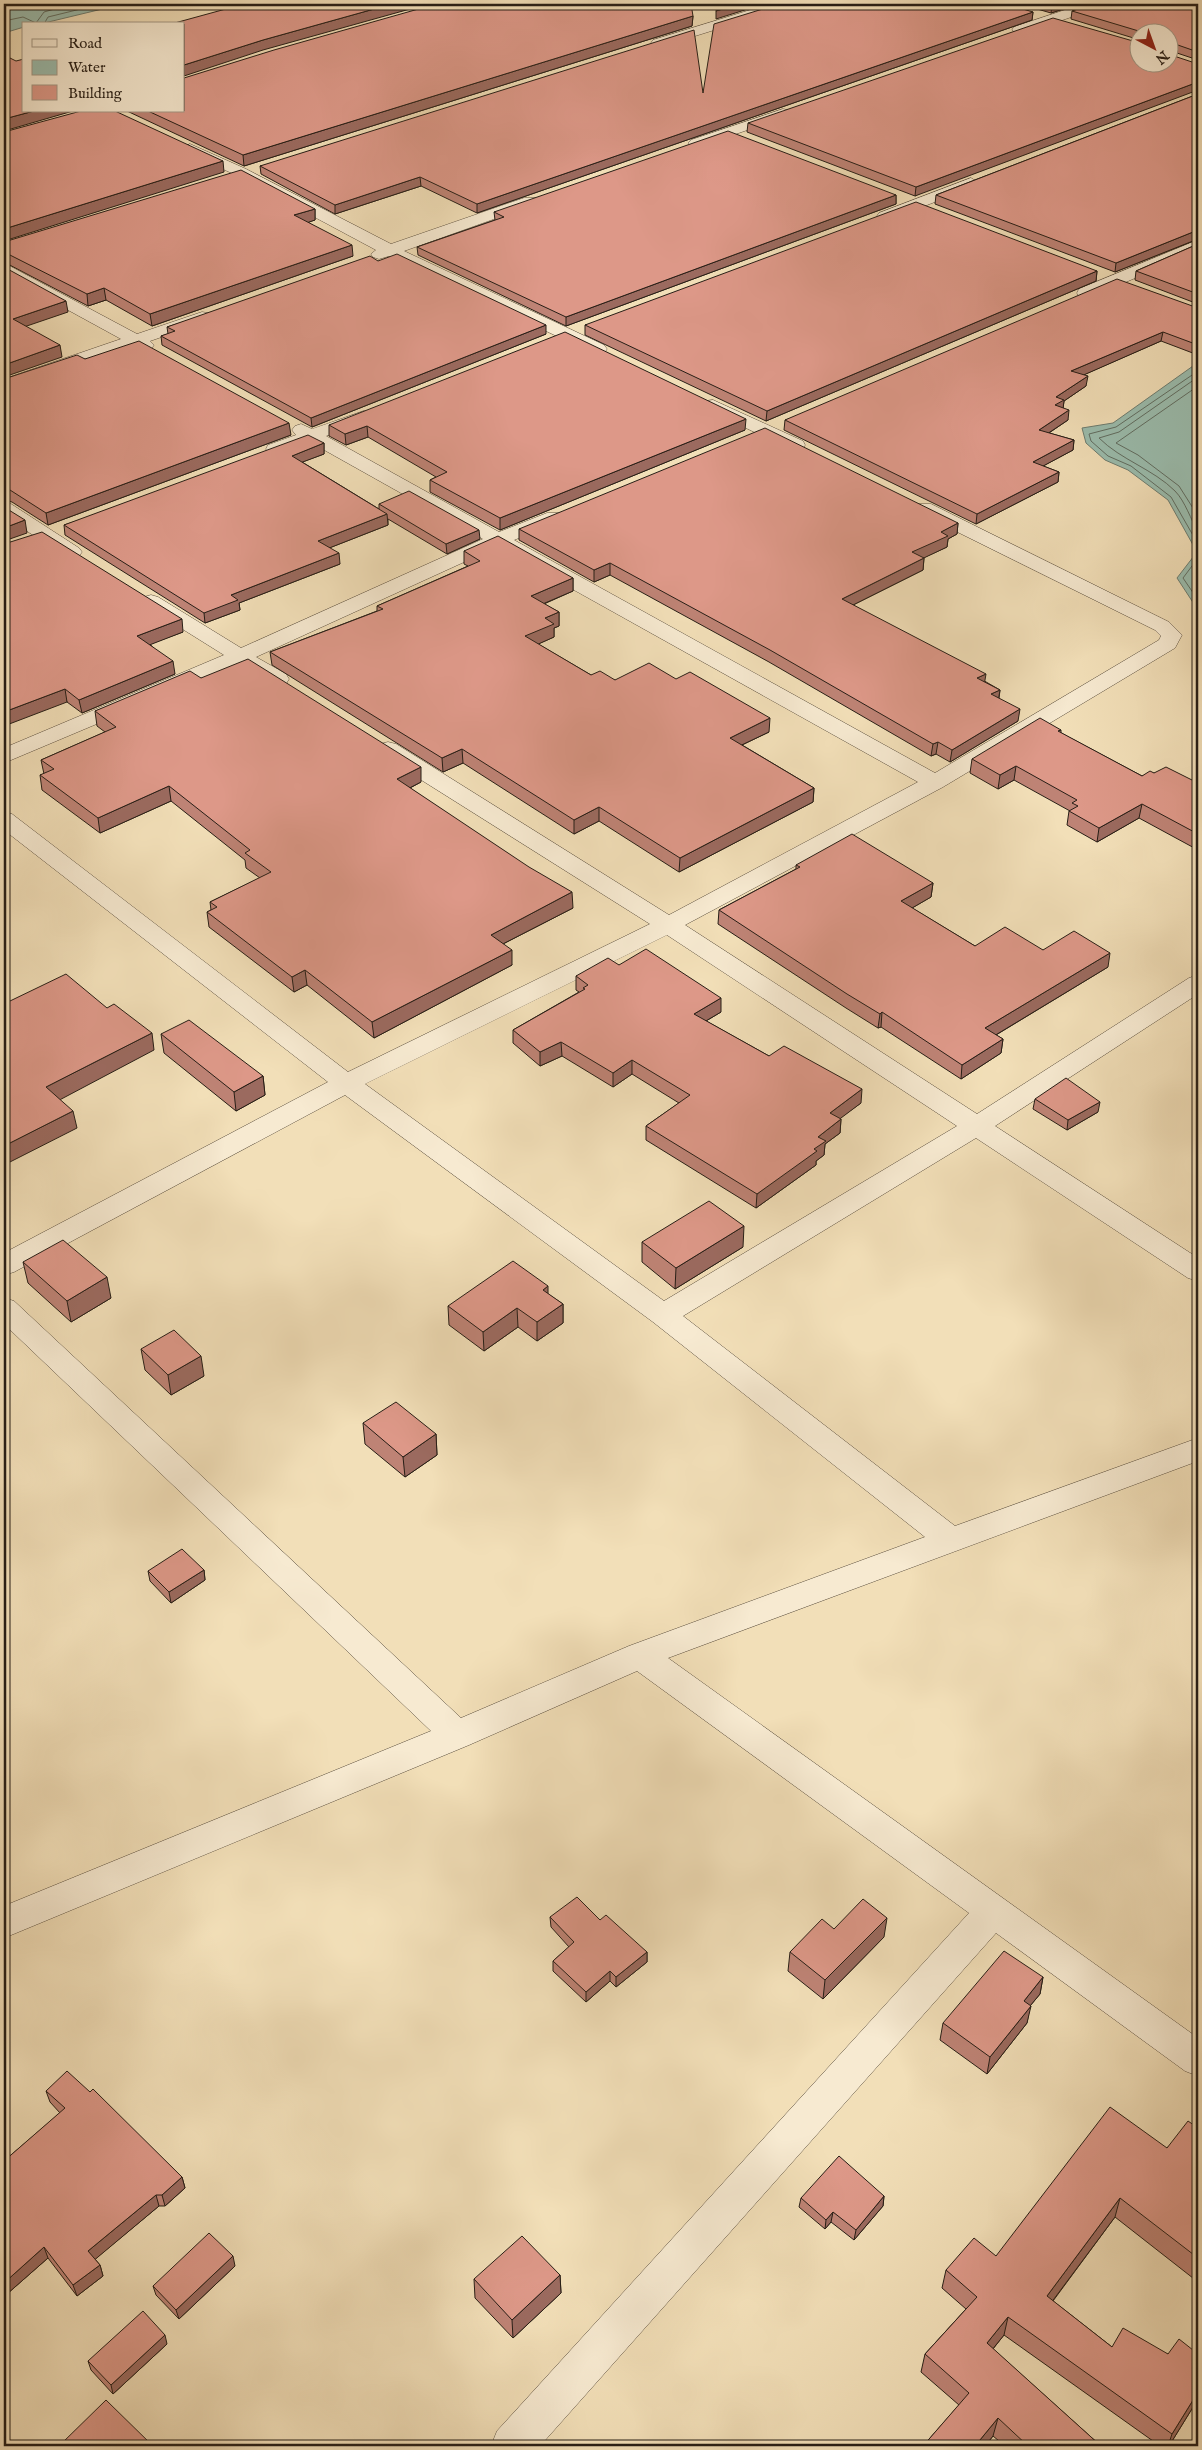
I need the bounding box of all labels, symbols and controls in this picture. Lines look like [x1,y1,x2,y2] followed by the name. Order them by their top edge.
[22,22,185,112] legend
[1130,22,1180,72] north arrow
[68,34,103,53] text: Road
[1151,46,1173,68] text: N
[68,58,106,77] text: Water
[68,84,123,103] text: Building

